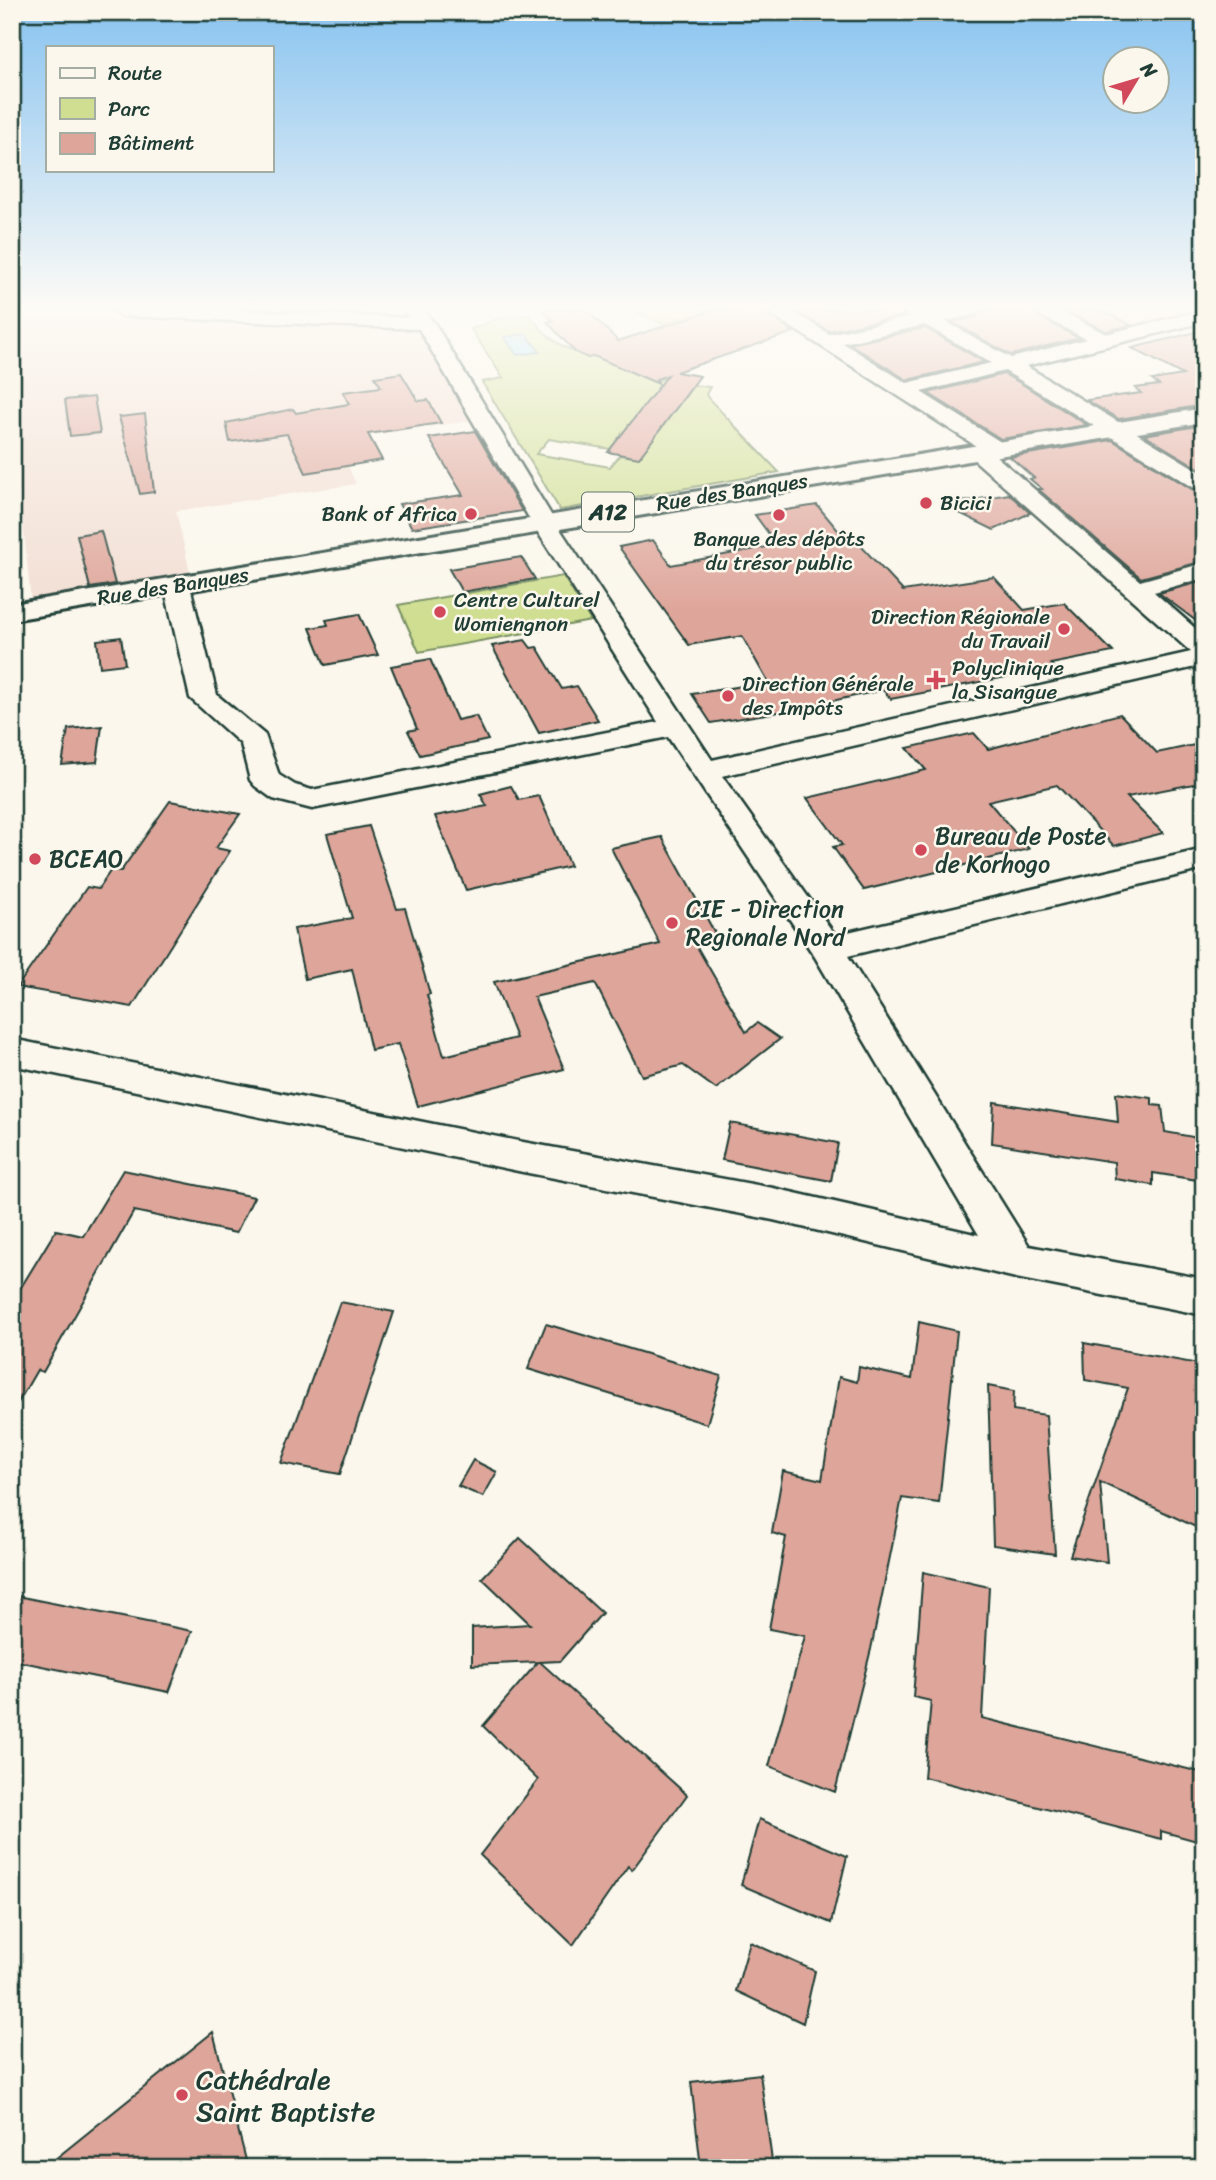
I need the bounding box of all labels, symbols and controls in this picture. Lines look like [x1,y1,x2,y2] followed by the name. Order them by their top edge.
[46,46,273,172] legend
[1100,46,1170,116] north arrow
[108,54,162,92] text: Route
[1131,54,1167,86] text: N
[108,90,150,128] text: Parc
[108,124,194,162] text: Bâtiment
[653,461,811,523] street label: Rue des Banques
[940,484,993,522] place label: Bicici
[582,492,634,532] road number: A12
[322,495,457,533] place label: Bank of Africa
[918,495,934,511] marker: Bicici
[463,506,479,522] marker: Bank of Africa
[771,507,787,523] marker: Banque des dépôts du trésor public
[693,520,865,582] place label: Banque des dépôts du trésor public
[94,555,252,617] street label: Rue des Banques
[454,581,600,643] place label: Centre Culturel Womiengnon
[871,598,1051,660] place label: Direction Régionale du Travail
[432,604,448,620] marker: Centre Culturel Womiengnon
[1056,621,1072,637] marker: Direction Régionale du Travail
[952,649,1064,711] place label: Polyclinique la Sisangue
[742,665,914,727] place label: Direction Générale des Impôts
[926,670,946,690] marker: Polyclinique la Sisangue
[720,688,736,704] marker: Direction Générale des Impôts
[935,815,1107,885] place label: Bureau de Poste de Korhogo
[49,838,124,880] place label: BCEAO
[913,842,929,858] marker: Bureau de Poste de Korhogo
[27,851,43,867] marker: BCEAO
[686,888,846,958] place label: CIE - Direction Regionale Nord
[664,915,680,931] marker: CIE - Direction Regionale Nord
[196,2055,375,2136] place label: Cathédrale Saint Baptiste
[174,2087,190,2103] marker: Cathédrale Saint Baptiste

